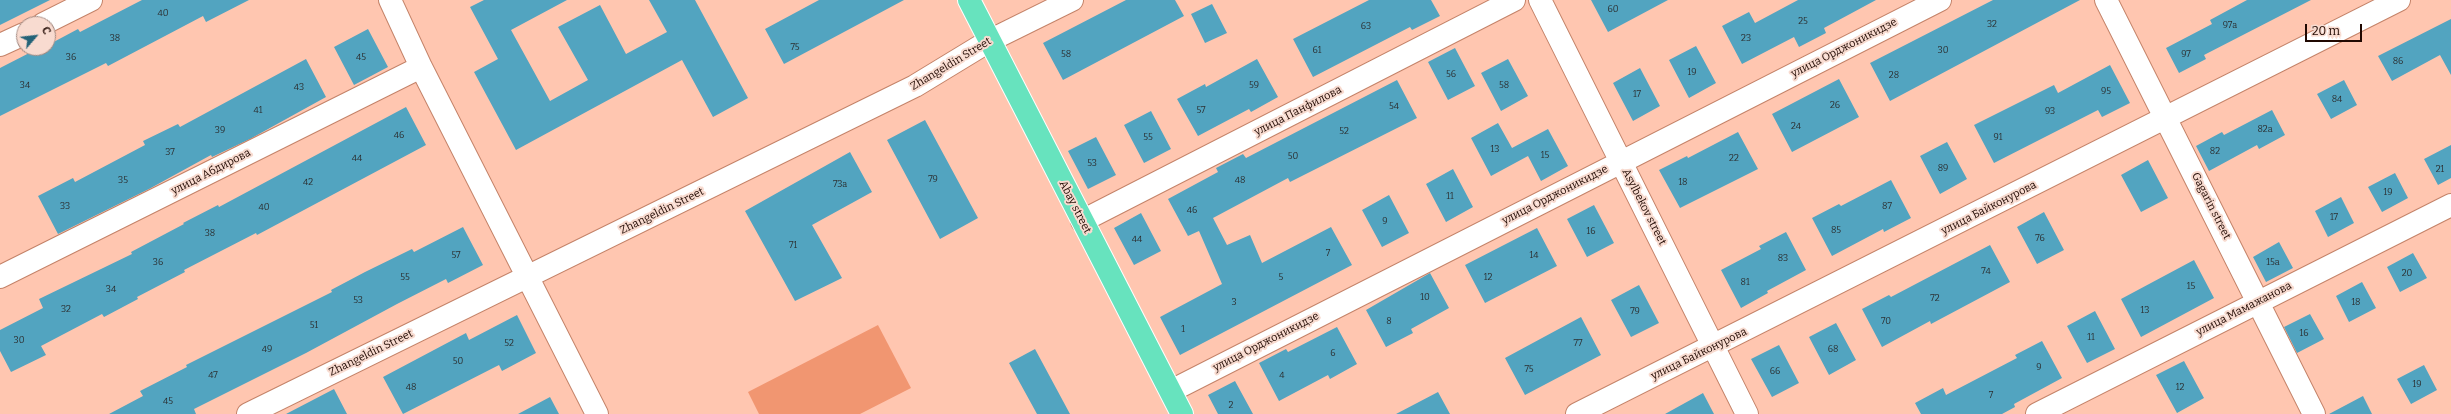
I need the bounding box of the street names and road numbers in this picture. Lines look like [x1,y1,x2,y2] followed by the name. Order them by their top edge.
[1789,16,1899,80] street label: улица Орджоникидзе
[908,35,994,93] street label: Zhangeldin Street
[1252,83,1344,139] street label: улица Панфилова
[169,146,253,198] street label: улица Абдирова
[1500,163,1610,227] street label: улица Орджоникидзе
[1619,167,1669,247] street label: Asylbekov street
[2189,170,2233,242] street label: Gagarin street
[1056,178,1094,236] street label: Abay street
[1939,178,2039,238] street label: улица Байконурова
[618,185,706,237] street label: Zhangeldin Street
[2194,279,2294,339] street label: улица Мамажанова
[1211,310,1321,374] street label: улица Орджоникидзе
[1649,325,1749,383] street label: улица Байконурова
[327,327,415,379] street label: Zhangeldin Street

